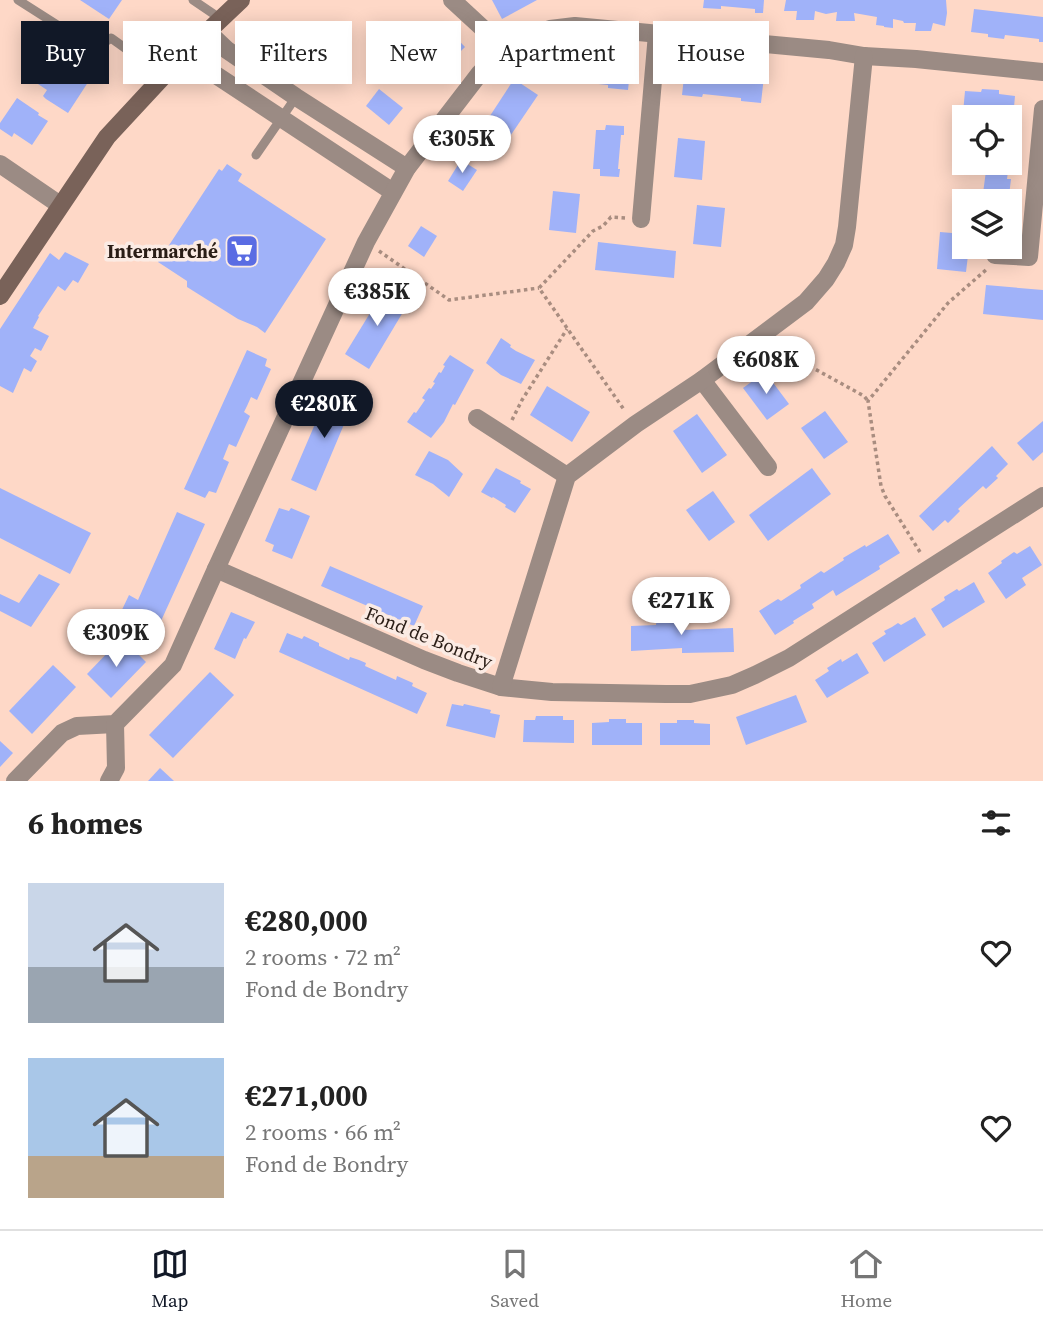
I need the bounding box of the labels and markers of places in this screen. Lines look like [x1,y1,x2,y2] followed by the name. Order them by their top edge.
[413,116,511,175] pin: €305K
[223,232,261,270] supermarket icon: Intermarché
[107,238,218,264] place label: Intermarché
[328,268,426,328] pin: €385K
[717,336,815,396] pin: €608K
[275,380,373,440] pin: €280K
[632,578,730,637] pin: €271K
[67,610,165,669] pin: €309K

